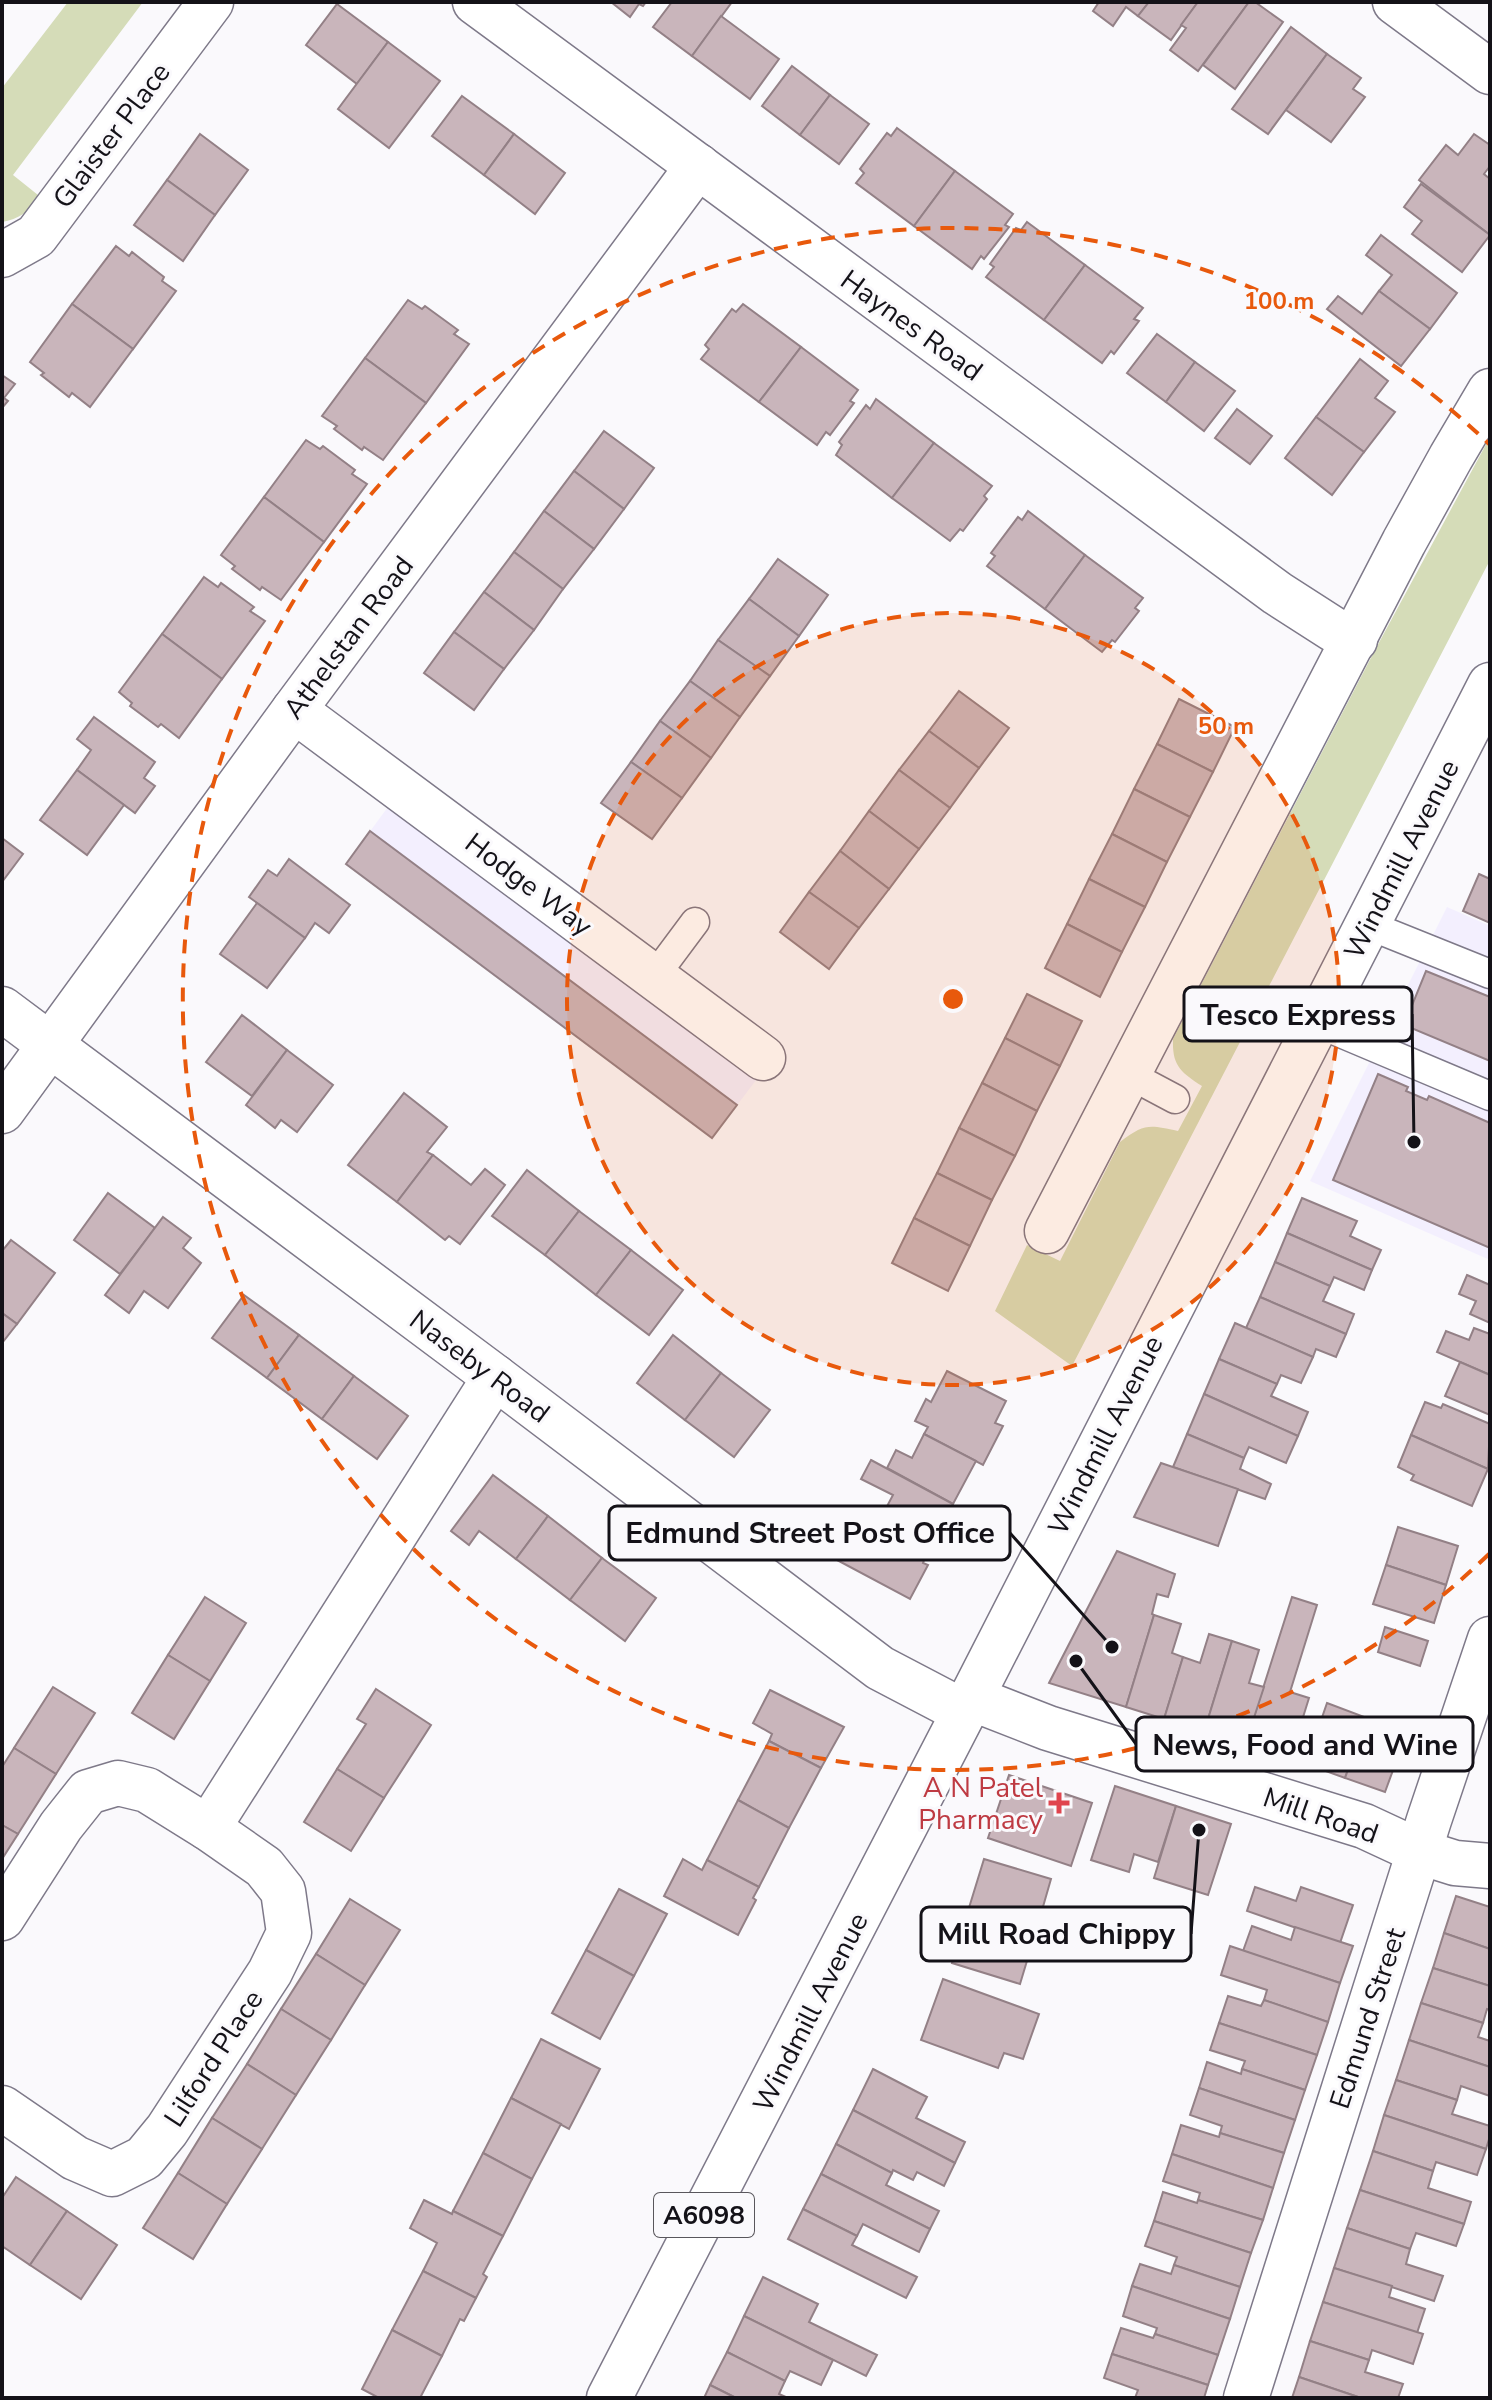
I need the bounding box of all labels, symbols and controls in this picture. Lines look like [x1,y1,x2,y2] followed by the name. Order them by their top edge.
[44,55,179,216] street label: Glaister Place
[833,261,990,390] street label: Haynes Road
[1244,285,1314,317] text: 100 m
[275,548,423,727] street label: Athelstan Road
[1198,710,1254,742] text: 50 m
[1335,753,1469,966] street label: Windmill Avenue
[457,824,600,945] street label: Hodge Way
[939,985,967,1013] centre of rings
[1184,987,1412,1041] callout: Tesco Express
[1200,995,1396,1036] text: Tesco Express
[401,1301,557,1432] street label: Naseby Road
[1039,1329,1173,1542] street label: Windmill Avenue
[609,1506,1010,1560] callout: Edmund Street Post Office
[625,1513,995,1554] text: Edmund Street Post Office
[1136,1717,1473,1771] callout: News, Food and Wine
[1152,1725,1458,1766] text: News, Food and Wine
[918,1769,1044,1839] place label: A N Patel Pharmacy
[1258,1779,1383,1853] street label: Mill Road
[1050,1794,1068,1812] marker: A N Patel Pharmacy
[744,1906,878,2119] street label: Windmill Avenue
[921,1907,1191,1961] callout: Mill Road Chippy
[937,1914,1175,1955] text: Mill Road Chippy
[1321,1923,1415,2114] street label: Edmund Street
[155,1983,272,2134] street label: Lilford Place
[654,2193,754,2237] road number: A6098

